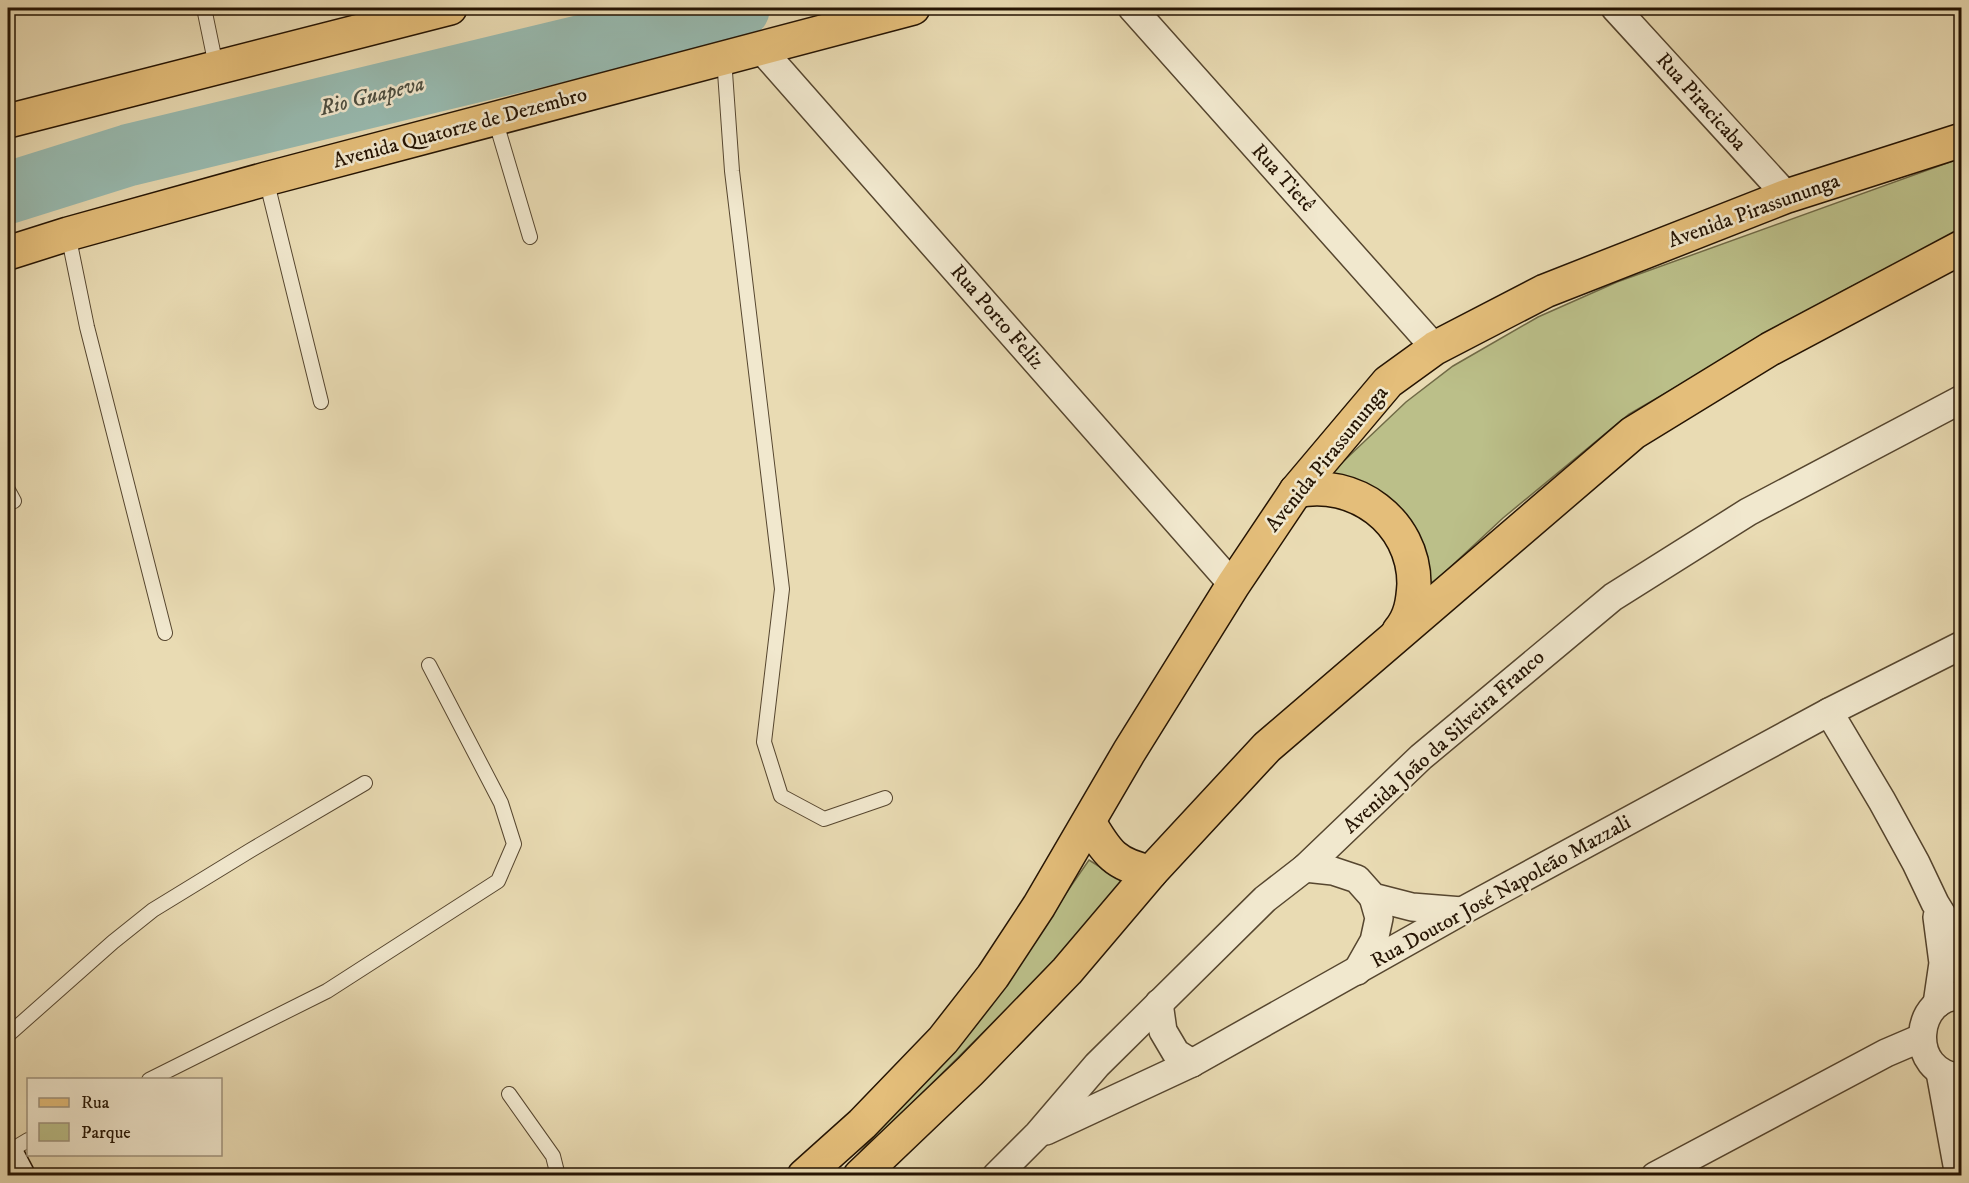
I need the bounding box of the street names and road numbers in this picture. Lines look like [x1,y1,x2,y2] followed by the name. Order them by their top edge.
[1650,48,1752,156] street label: Rua Piracicaba
[330,82,590,174] street label: Avenida Quatorze de Dezembro
[1246,139,1321,218] street label: Rua Tietê
[1665,168,1843,254] street label: Avenida Pirassununga
[944,259,1050,375] street label: Rua Porto Feliz
[1260,381,1394,537] street label: Avenida Pirassununga
[1338,644,1550,840] street label: Avenida João da Silveira Franco
[1367,810,1635,974] street label: Rua Doutor José Napoleão Mazzali

